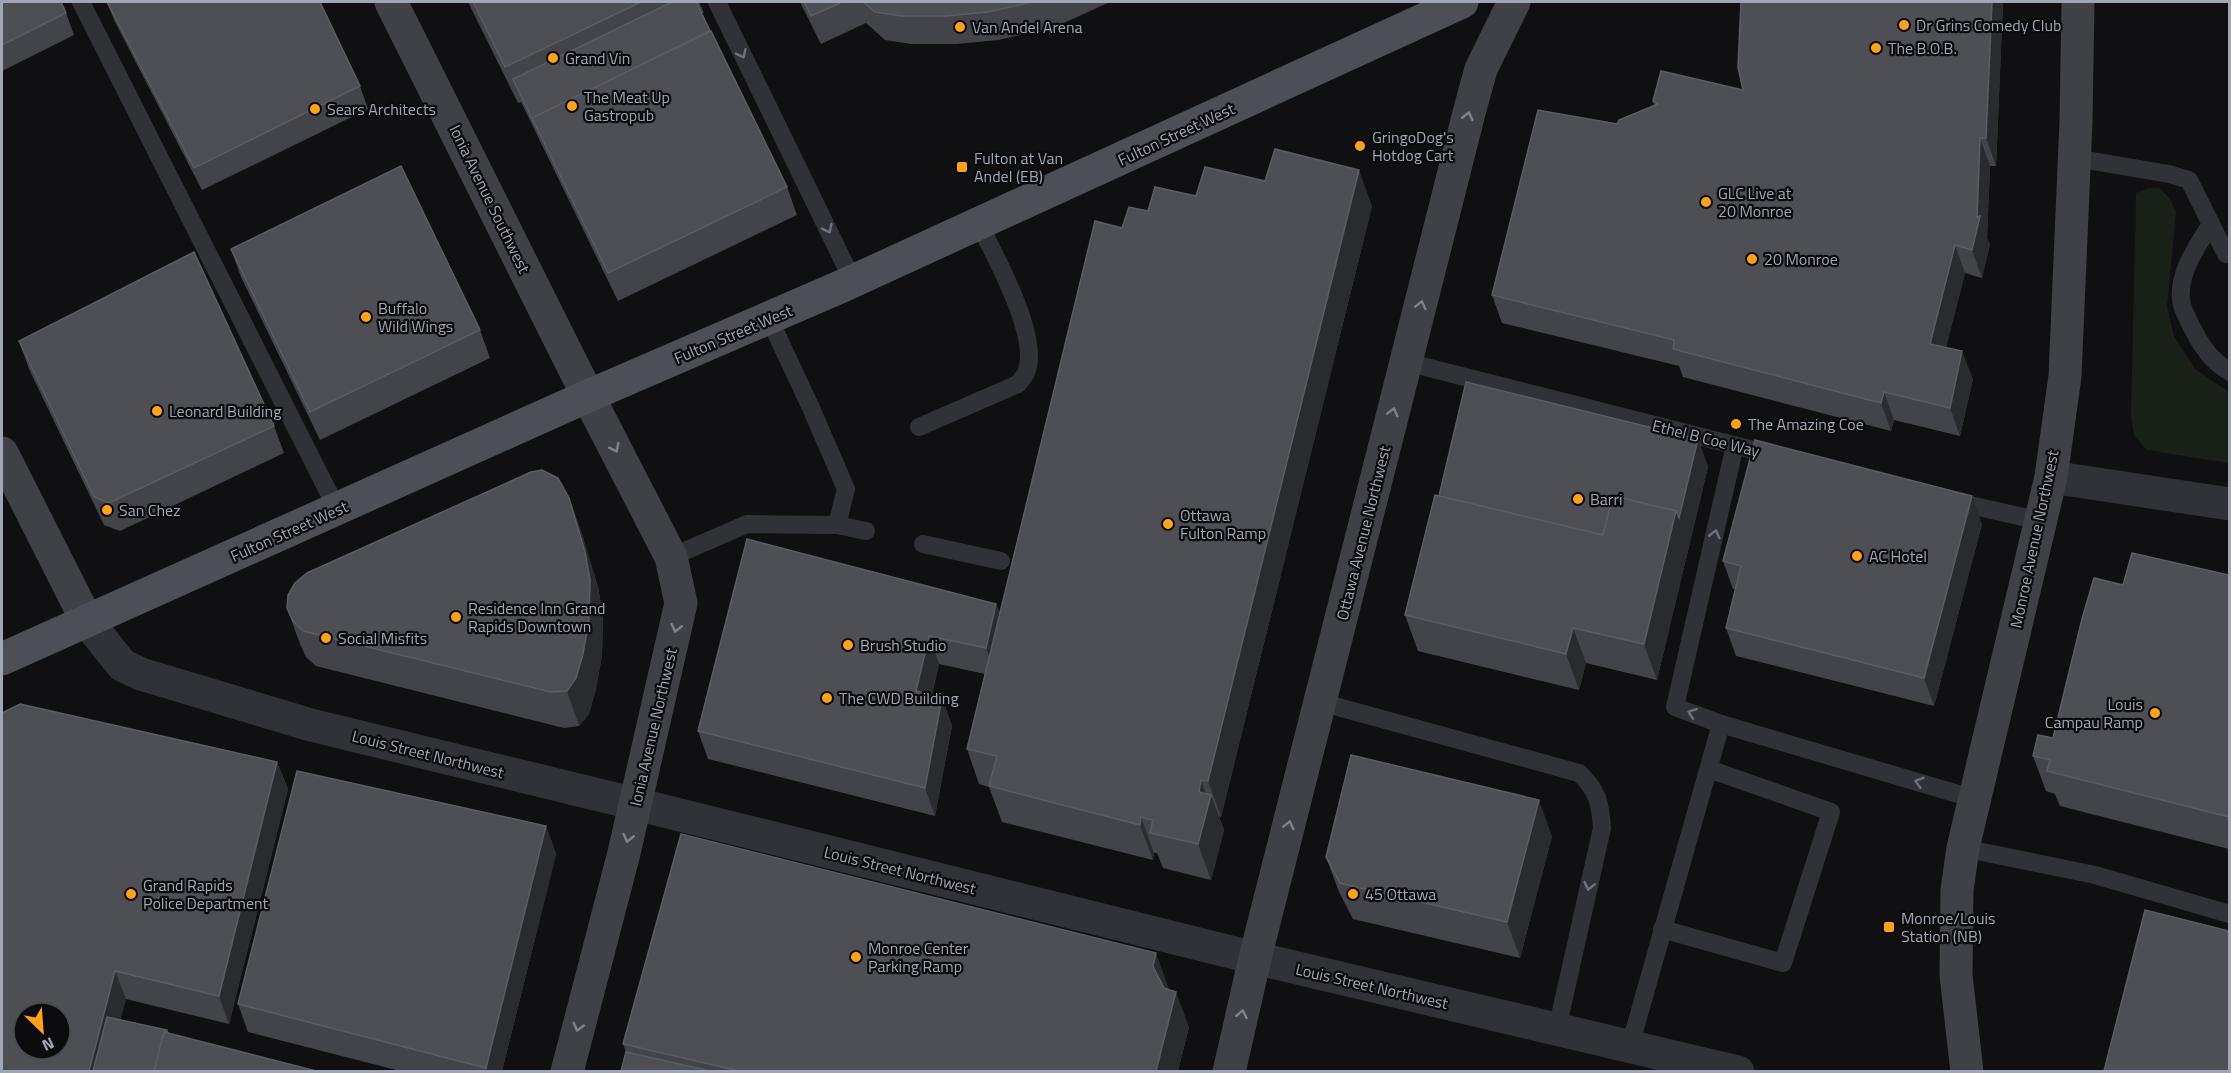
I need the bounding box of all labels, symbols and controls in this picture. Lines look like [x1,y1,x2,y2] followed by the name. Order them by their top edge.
[1916,13,2061,37] place label: Dr Grins Comedy Club
[972,15,1083,39] place label: Van Andel Arena
[1897,18,1911,32] marker: Dr Grins Comedy Club
[953,20,967,34] marker: Van Andel Arena
[1888,36,1957,60] place label: The B.O.B.
[1869,41,1883,55] marker: The B.O.B.
[565,46,630,70] place label: Grand Vin
[735,48,747,59] one-way arrow
[546,51,560,65] marker: Grand Vin
[584,85,670,127] place label: The Meat Up Gastropub
[1114,96,1239,172] street label: Fulton Street West
[327,97,436,121] place label: Sears Architects
[565,99,579,113] marker: The Meat Up Gastropub
[308,102,322,116] marker: Sears Architects
[1461,111,1474,121] one-way arrow
[444,121,537,278] street label: Ionia Avenue Southwest
[1372,125,1454,167] place label: GringoDog's Hotdog Cart
[1353,139,1367,153] marker: GringoDog's Hotdog Cart
[974,146,1063,188] place label: Fulton at Van Andel (EB)
[955,160,969,174] marker: Fulton at Van Andel (EB)
[1718,181,1792,223] place label: GLC Live at 20 Monroe
[1699,195,1713,209] marker: GLC Live at 20 Monroe
[821,223,833,234] one-way arrow
[1764,247,1838,271] place label: 20 Monroe
[1745,252,1759,266] marker: 20 Monroe
[378,296,453,338] place label: Buffalo Wild Wings
[670,298,796,370] street label: Fulton Street West
[1414,300,1426,311] one-way arrow
[359,310,373,324] marker: Buffalo Wild Wings
[169,399,281,423] place label: Leonard Building
[150,404,164,418] marker: Leonard Building
[1386,407,1399,417] one-way arrow
[1748,412,1864,436] place label: The Amazing Coe
[1650,413,1762,463] street label: Ethel B Coe Way
[1729,417,1743,431] marker: The Amazing Coe
[608,442,619,453] one-way arrow
[1330,443,1396,623] street label: Ottawa Avenue Northwest
[2003,447,2065,630] street label: Monroe Avenue Northwest
[1590,487,1622,511] place label: Barri
[1571,492,1585,506] marker: Barri
[226,494,352,568] street label: Fulton Street West
[119,498,180,522] place label: San Chez
[100,503,114,517] marker: San Chez
[1180,503,1266,545] place label: Ottawa Fulton Ramp
[1161,517,1175,531] marker: Ottawa Fulton Ramp
[1707,529,1720,539] one-way arrow
[1869,544,1927,568] place label: AC Hotel
[1850,549,1864,563] marker: AC Hotel
[468,596,605,638] place label: Residence Inn Grand Rapids Downtown
[449,610,463,624] marker: Residence Inn Grand Rapids Downtown
[670,622,683,632] one-way arrow
[338,626,427,650] place label: Social Misfits
[319,631,333,645] marker: Social Misfits
[860,633,947,657] place label: Brush Studio
[841,638,855,652] marker: Brush Studio
[623,645,683,808] street label: Ionia Avenue Northwest
[839,686,959,710] place label: The CWD Building
[820,691,834,705] marker: The CWD Building
[2045,692,2143,734] place label: Louis Campau Ramp
[2148,706,2162,720] marker: Louis Campau Ramp
[1687,708,1698,720] one-way arrow
[349,724,507,785] street label: Louis Street Northwest
[1914,777,1925,789] one-way arrow
[1281,820,1294,830] one-way arrow
[622,833,635,843] one-way arrow
[821,840,979,901] street label: Louis Street Northwest
[143,873,269,915] place label: Grand Rapids Police Department
[1583,880,1596,890] one-way arrow
[1365,882,1436,906] place label: 45 Ottawa
[124,887,138,901] marker: Grand Rapids Police Department
[1346,887,1360,901] marker: 45 Ottawa
[1901,906,1995,948] place label: Monroe/Louis Station (NB)
[1882,920,1896,934] marker: Monroe/Louis Station (NB)
[868,936,969,978] place label: Monroe Center Parking Ramp
[849,950,863,964] marker: Monroe Center Parking Ramp
[1293,957,1451,1015] street label: Louis Street Northwest
[12,1001,72,1061] north arrow
[1235,1010,1248,1020] one-way arrow
[573,1022,586,1032] one-way arrow
[38,1031,58,1058] text: N

